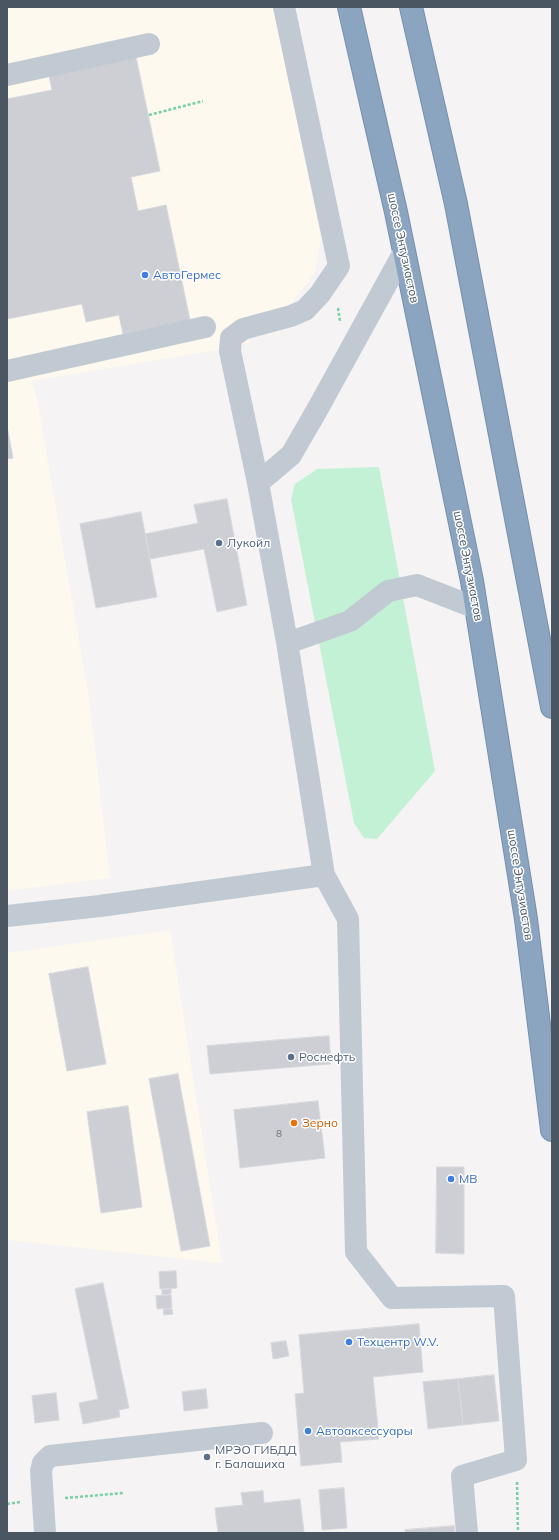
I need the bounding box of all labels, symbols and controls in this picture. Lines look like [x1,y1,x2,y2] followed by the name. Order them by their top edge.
[384,192,422,304] street label: шоссе Энтузиастов
[153,268,221,282] place label: АвтоГермес
[140,270,150,280] marker: АвтоГермес
[450,510,486,622] street label: шоссе Энтузиастов
[227,536,270,550] place label: Лукойл
[214,538,224,548] marker: Лукойл
[504,829,536,941] street label: шоссе Энтузиастов
[299,1050,355,1064] place label: Роснефть
[286,1052,296,1062] marker: Роснефть
[302,1116,338,1130] place label: Зерно
[289,1118,299,1128] marker: Зерно
[276,1128,282,1140] house number: 8
[459,1172,477,1186] place label: MB
[446,1174,456,1184] marker: MB
[357,1335,439,1349] place label: Техцентр W.V.
[344,1337,354,1347] marker: Техцентр W.V.
[316,1424,413,1438] place label: Автоаксессуары
[303,1426,313,1436] marker: Автоаксессуары
[215,1443,297,1471] place label: МРЭО ГИБДД г. Балашиха
[202,1452,212,1462] marker: МРЭО ГИБДД г. Балашиха

